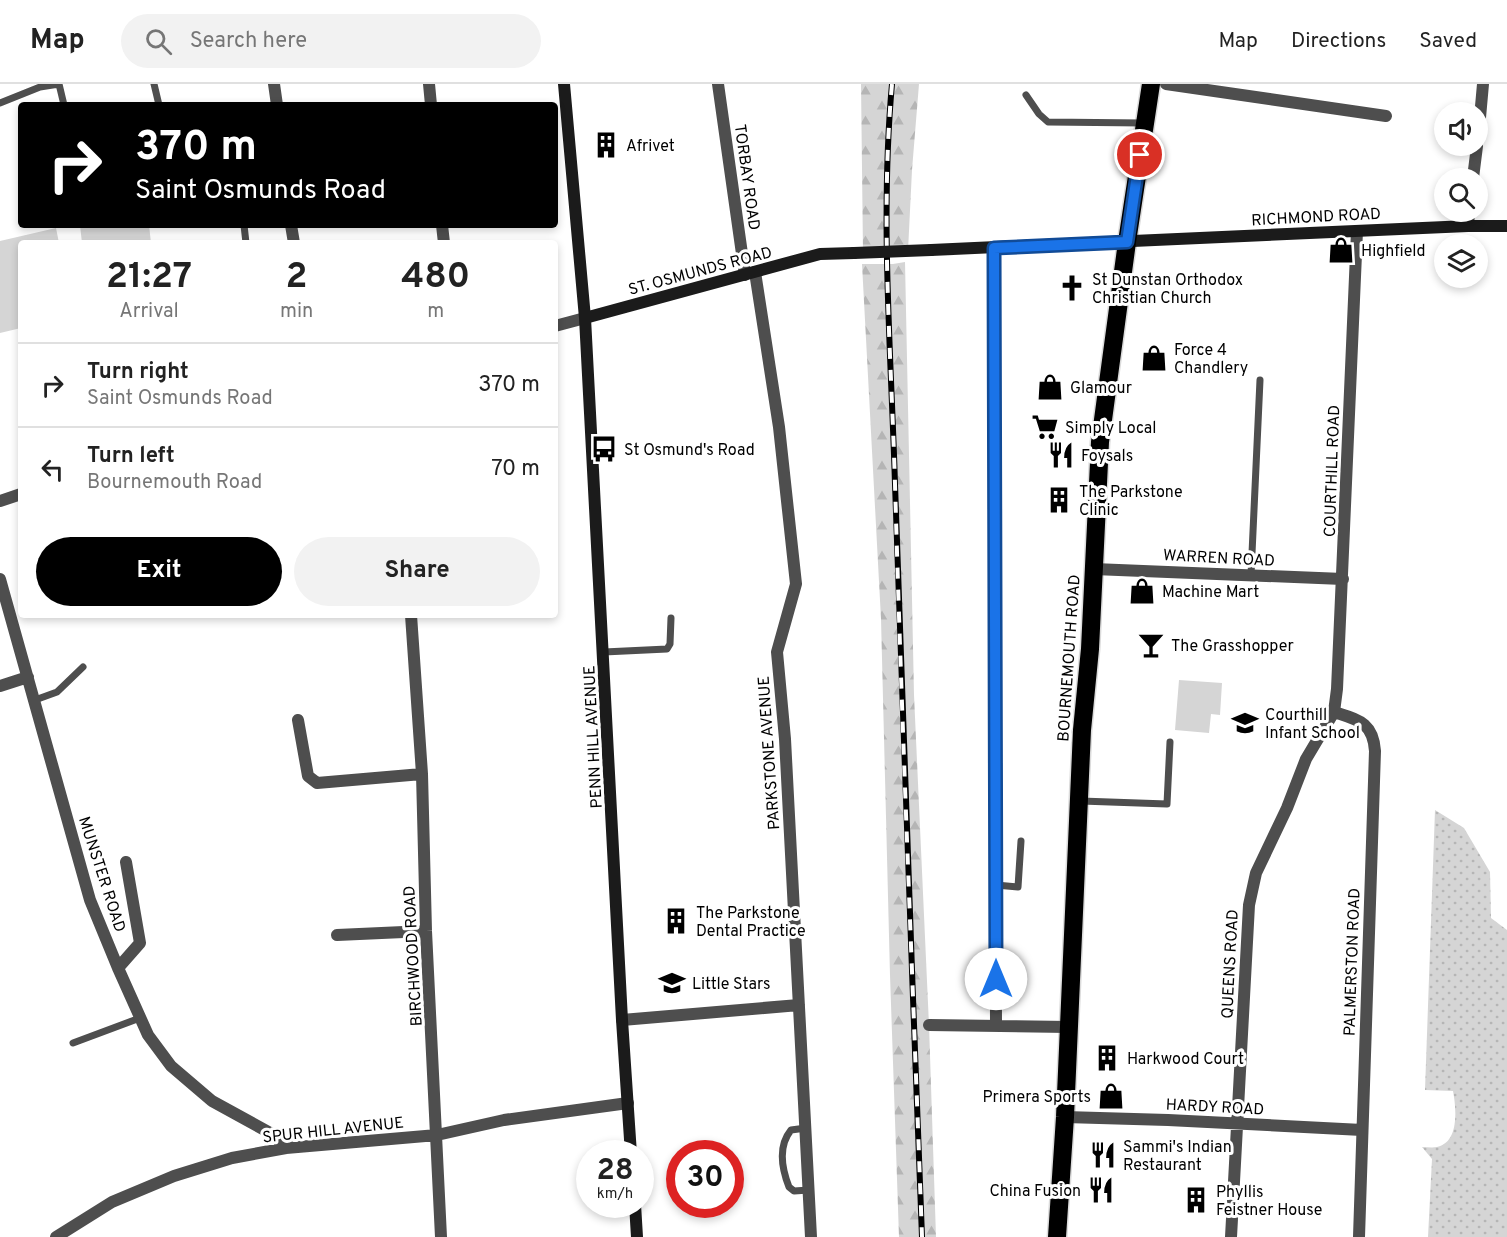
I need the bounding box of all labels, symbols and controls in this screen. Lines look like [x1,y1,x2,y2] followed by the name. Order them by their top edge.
[121,14,541,68] search box
[30,23,85,59] text: Map
[142,25,175,58] icon: search
[190,28,307,55] text: Search here
[1218,28,1258,55] text: Map
[1291,28,1386,55] text: Directions
[1419,28,1477,55] text: Saved
[1434,102,1488,288] map controls
[1434,102,1488,156] button: sound
[135,122,257,175] text: 370 m
[729,123,763,232] street label: TORBAY ROAD
[36,126,114,204] icon: right
[1114,129,1165,180] pin
[591,130,621,160] building icon: Afrivet
[626,137,675,157] place label: Afrivet
[1123,138,1156,171] icon: arrive
[1434,168,1488,222] button: search
[135,174,386,208] text: Saint Osmunds Road
[1251,205,1381,231] street label: RICHMOND ROAD
[1434,234,1488,288] button: layers
[1326,235,1356,265] shop icon: Highfield
[1361,242,1425,262] place label: Highfield
[626,243,775,301] street label: ST. OSMUNDS ROAD
[106,255,192,301] text: 21:27
[286,255,308,301] text: 2
[401,255,470,301] text: 480
[1092,271,1243,309] place label: St Dunstan Orthodox Christian Church
[1057,273,1087,303] church icon: St Dunstan Orthodox Christian Church
[119,299,179,325] text: Arrival
[280,299,313,325] text: min
[427,299,444,325] text: m
[1174,341,1248,379] place label: Force 4 Chandlery
[1139,343,1169,373] shop icon: Force 4 Chandlery
[87,359,189,386] text: Turn right
[36,369,69,402] icon: right
[478,372,540,399] text: 370 m
[1035,372,1065,402] shop icon: Glamour
[1070,379,1132,399] place label: Glamour
[87,386,273,412] text: Saint Osmunds Road
[1321,405,1345,538] street label: COURTHILL ROAD
[1030,412,1060,442] supermarket icon: Simply Local
[1065,419,1156,439] place label: Simply Local
[589,434,619,464] bus stop icon: St Osmund's Road
[1046,440,1076,470] restaurant icon: Foysals
[624,441,755,461] place label: St Osmund's Road
[87,443,175,470] text: Turn left
[1081,447,1133,467] place label: Foysals
[36,453,69,486] icon: left
[491,456,540,483] text: 70 m
[87,470,262,496] text: Bournemouth Road
[1079,483,1183,521] place label: The Parkstone Clinic
[1044,485,1074,515] building icon: The Parkstone Clinic
[36,537,282,606] button: Exit
[294,537,540,606] button: Share
[1162,546,1275,572] street label: WARREN ROAD
[1054,574,1086,742] street label: BOURNEMOUTH ROAD
[1127,576,1157,606] shop icon: Machine Mart
[1162,583,1259,603] place label: Machine Mart
[1136,630,1166,660] bar icon: The Grasshopper
[1171,637,1294,657] place label: The Grasshopper
[580,665,608,809] street label: PENN HILL AVENUE
[755,675,785,830] street label: PARKSTONE AVENUE
[1265,706,1360,744] place label: Courthill Infant School
[1230,708,1260,738] school or university icon: Courthill Infant School
[73,814,129,935] street label: MUNSTER ROAD
[400,885,428,1027] street label: BIRCHWOOD ROAD
[1340,888,1366,1036] street label: PALMERSTON ROAD
[696,904,806,942] place label: The Parkstone Dental Practice
[661,906,691,936] building icon: The Parkstone Dental Practice
[1218,909,1244,1019] street label: QUEENS ROAD
[964,947,1028,1011] position arrow
[657,968,687,998] school or university icon: Little Stars
[692,975,771,995] place label: Little Stars
[1092,1043,1122,1073] building icon: Harkwood Court
[1127,1050,1244,1070] place label: Harkwood Court
[1096,1081,1126,1111] shop icon: Primera Sports
[982,1088,1091,1108] place label: Primera Sports
[1165,1095,1265,1121] street label: HARDY ROAD
[261,1114,405,1148] street label: SPUR HILL AVENUE
[1123,1138,1232,1176] place label: Sammi's Indian Restaurant
[666,1140,744,1218] speed limit sign: 30
[1088,1140,1118,1170] restaurant icon: Sammi's Indian Restaurant
[596,1153,634,1190] text: 28
[1086,1175,1116,1205] restaurant icon: China Fusion
[989,1182,1081,1202] place label: China Fusion
[1216,1183,1322,1221] place label: Phyllis Feistner House
[597,1185,633,1204] text: km/h
[1181,1185,1211,1215] building icon: Phyllis Feistner House

